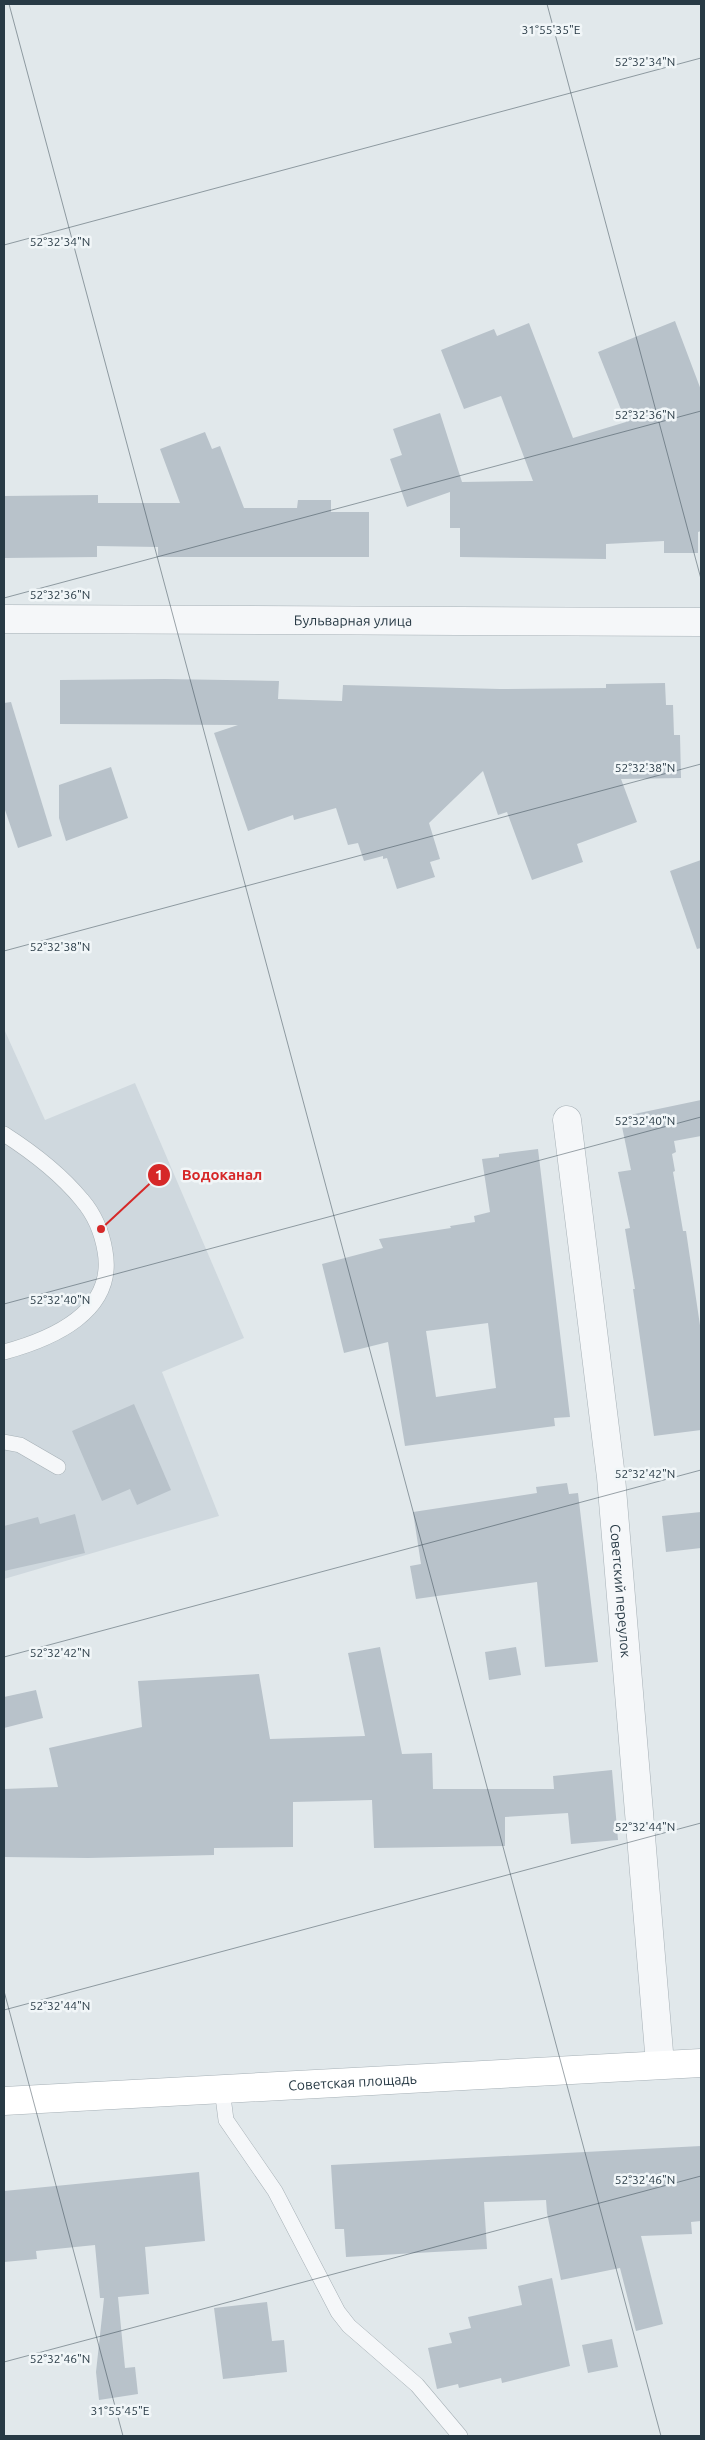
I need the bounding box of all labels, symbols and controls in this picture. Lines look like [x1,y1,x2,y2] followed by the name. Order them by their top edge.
[522,23,581,36] text: 31°55'35"E
[615,55,675,68] text: 52°32'34"N
[30,235,90,248] text: 52°32'34"N
[615,408,675,421] text: 52°32'36"N
[30,588,90,601] text: 52°32'36"N
[294,612,412,629] street label: Бульварная улица
[615,761,675,774] text: 52°32'38"N
[30,940,90,953] text: 52°32'38"N
[615,1114,675,1127] text: 52°32'40"N
[146,1160,272,1190] callout: Водоканал
[155,1166,163,1183] text: 1
[182,1166,262,1183] text: Водоканал
[30,1293,90,1306] text: 52°32'40"N
[615,1467,675,1480] text: 52°32'42"N
[607,1524,634,1658] street label: Советский переулок
[30,1646,90,1659] text: 52°32'42"N
[615,1820,675,1833] text: 52°32'44"N
[30,1999,90,2012] text: 52°32'44"N
[288,2071,417,2093] street label: Советская площадь
[615,2173,675,2186] text: 52°32'46"N
[30,2352,90,2365] text: 52°32'46"N
[91,2404,150,2417] text: 31°55'45"E

